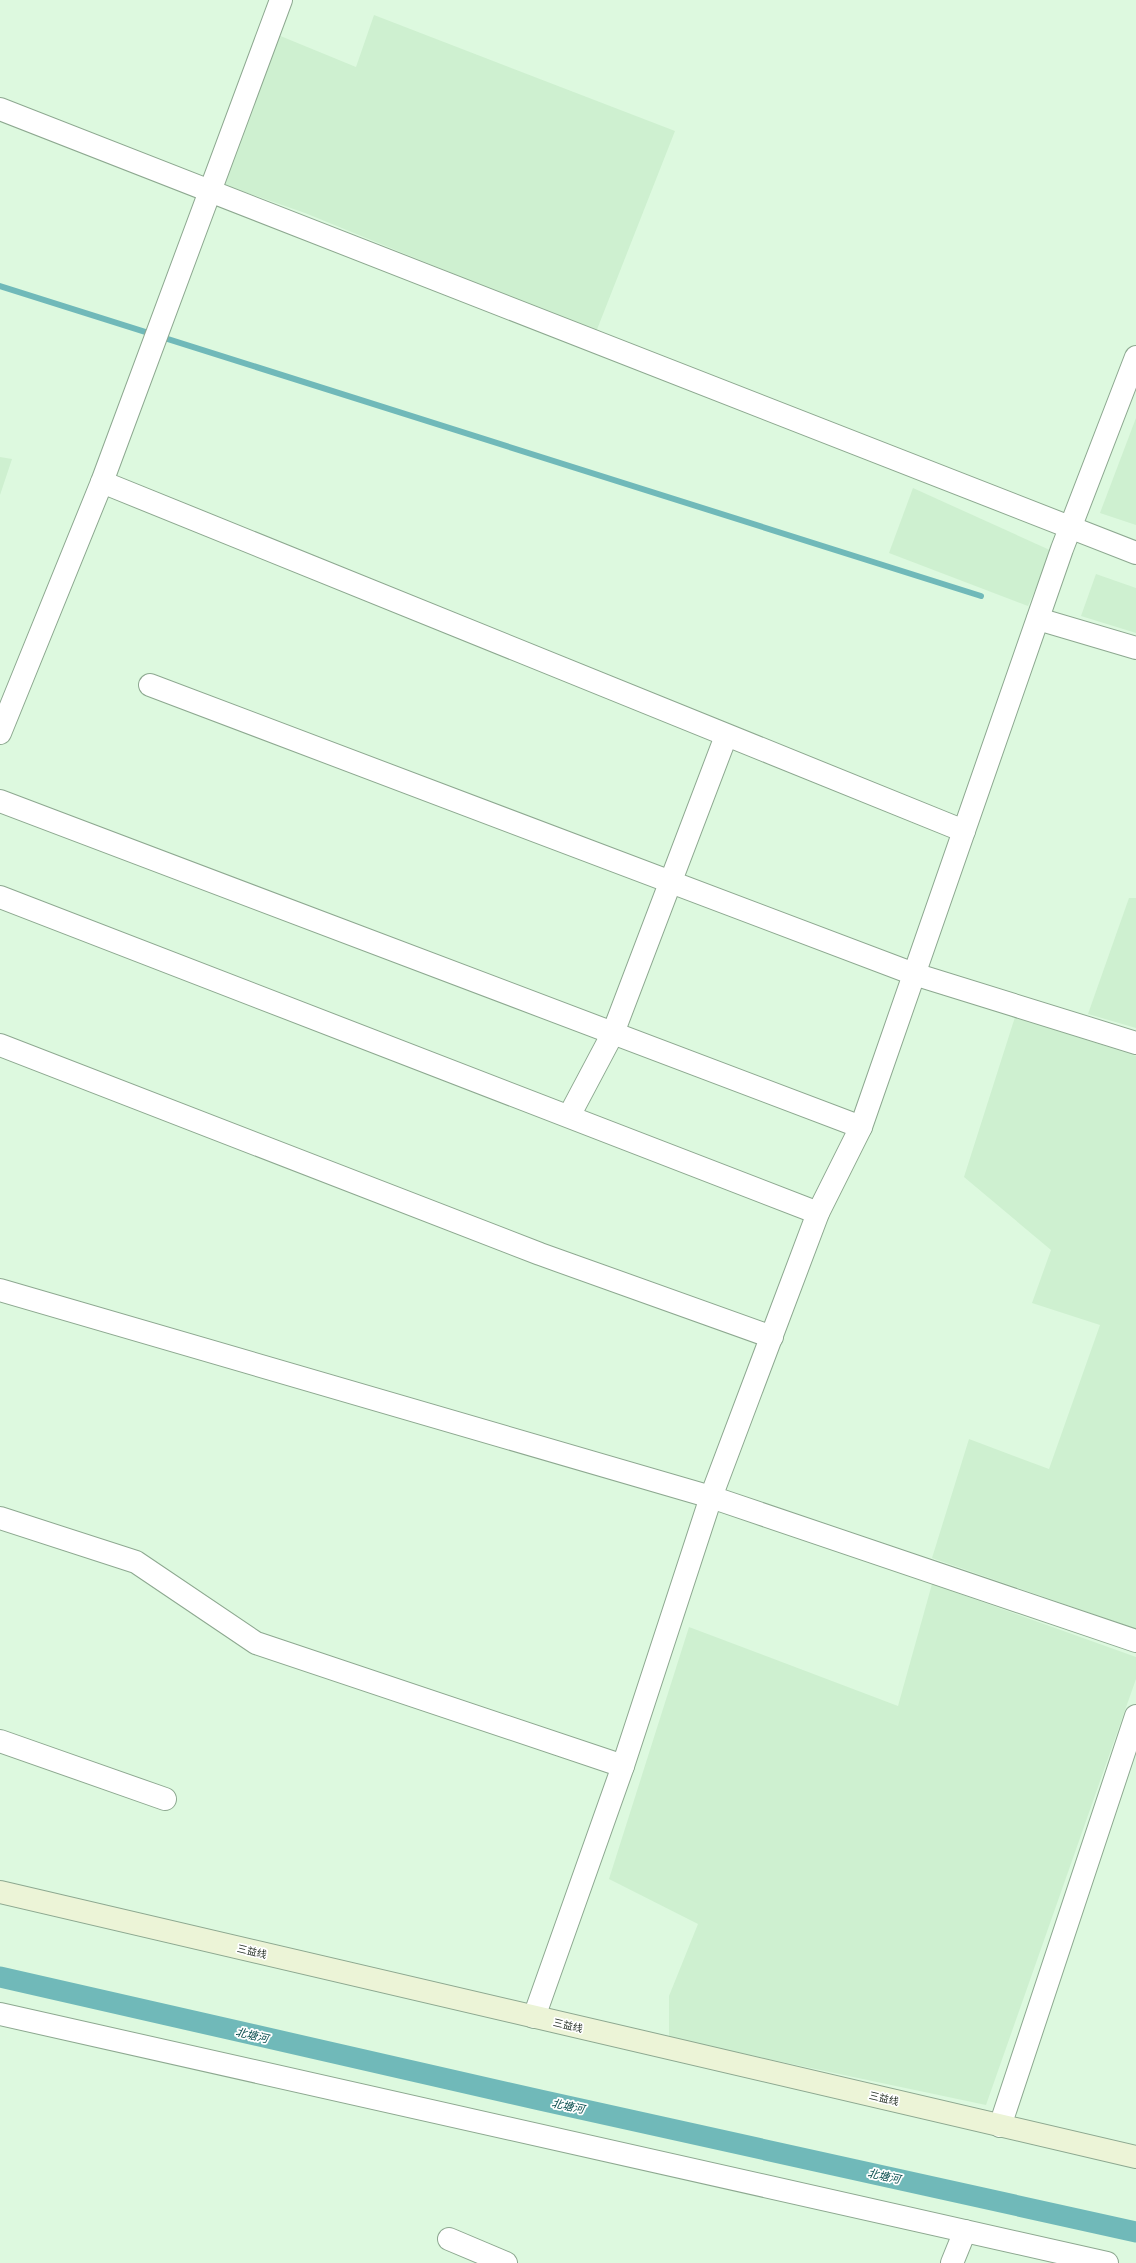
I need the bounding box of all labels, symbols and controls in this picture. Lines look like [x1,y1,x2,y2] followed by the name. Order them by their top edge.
[236,1942,268,1960] street label: 三益线
[552,2016,584,2034] street label: 三益线
[235,2024,272,2045] water label: 北塘河
[868,2089,900,2107] street label: 三益线
[551,2096,588,2116] water label: 北塘河
[867,2166,904,2186] water label: 北塘河

